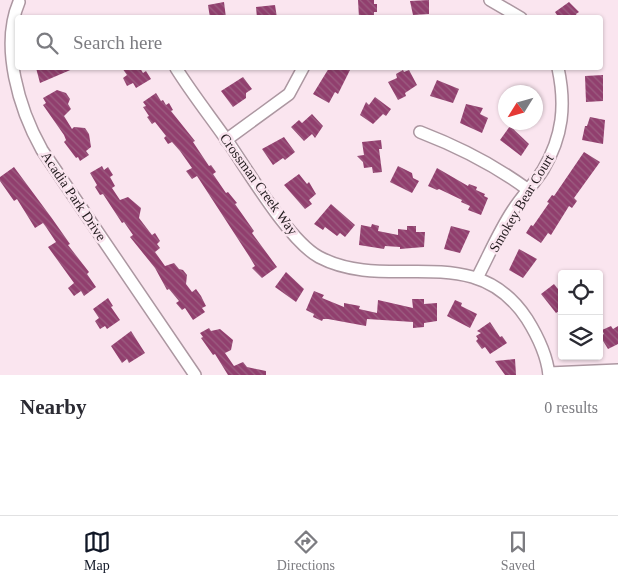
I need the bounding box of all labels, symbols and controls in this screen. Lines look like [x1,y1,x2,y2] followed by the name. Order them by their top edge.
[15,15,603,70] search box
[33,29,61,57] icon: search
[73,32,162,53] text: Search here
[498,85,543,130] north arrow
[217,131,300,238] street label: Crossman Creek Way
[38,149,109,244] street label: Acadia Park Drive
[486,152,557,255] street label: Smokey Bear Court
[558,270,603,360] map controls
[558,270,603,315] button: locate
[558,315,603,360] button: layers
[20,395,87,419] text: Nearby
[544,399,598,416] text: 0 results
[83,528,111,574] tab: Map
[277,528,335,574] tab: Directions
[501,528,535,574] tab: Saved

